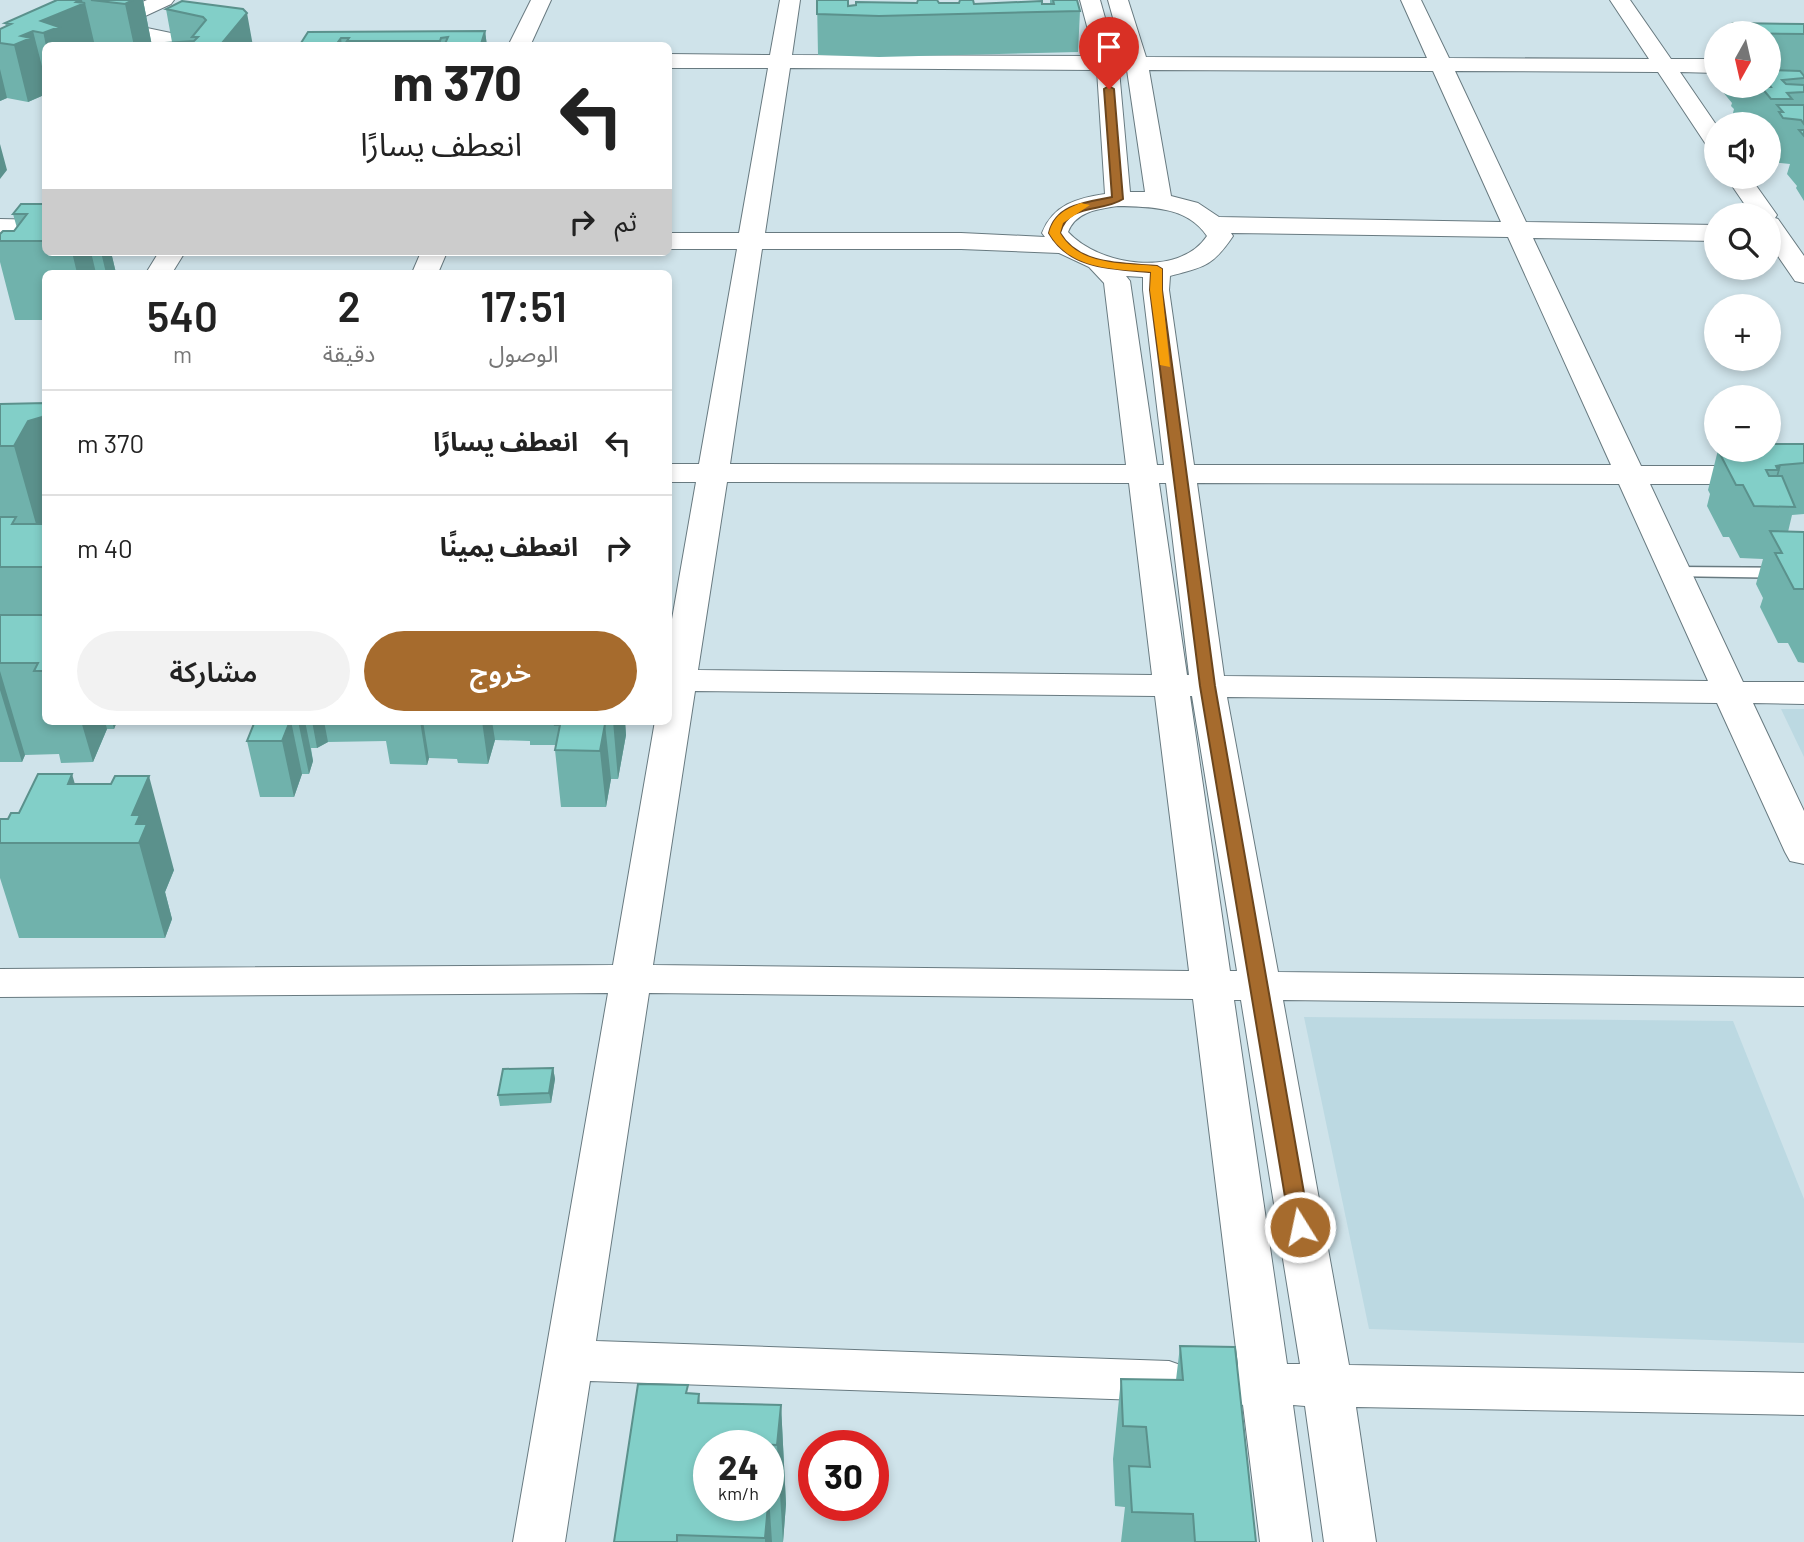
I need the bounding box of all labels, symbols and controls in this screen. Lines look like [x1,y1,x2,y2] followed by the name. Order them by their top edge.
[1079,17,1139,89] pin
[1704,21,1782,98] north arrow
[1704,21,1781,462] map controls
[1090,28,1128,66] icon: arrive
[393,52,522,111] text: 370 m
[546,70,637,161] icon: left
[1704,112,1781,189] button: sound
[360,124,522,162] text: انعطف يسارًا
[563,203,601,241] icon: right
[1704,203,1781,280] button: search
[615,205,637,236] text: ثم
[337,280,361,330] text: 2
[480,280,567,330] text: 17:51
[147,290,218,340] text: 540
[1704,294,1781,371] button: +
[323,339,375,367] text: دقيقة
[489,339,559,367] text: الوصول
[173,340,192,368] text: m
[1704,385,1781,462] button: −
[599,424,637,462] icon: left
[433,425,578,456] text: انعطف يسارًا
[77,427,144,458] text: 370 m
[599,529,637,567] icon: right
[440,530,578,561] text: انعطف يمينًا
[77,532,133,563] text: 40 m
[77,631,350,711] button: مشاركة
[364,631,637,711] button: خروج
[1263,1190,1337,1264] position arrow
[798,1430,889,1521] speed limit sign: 30
[718,1445,759,1487] text: 24
[718,1482,759,1504] text: km/h

